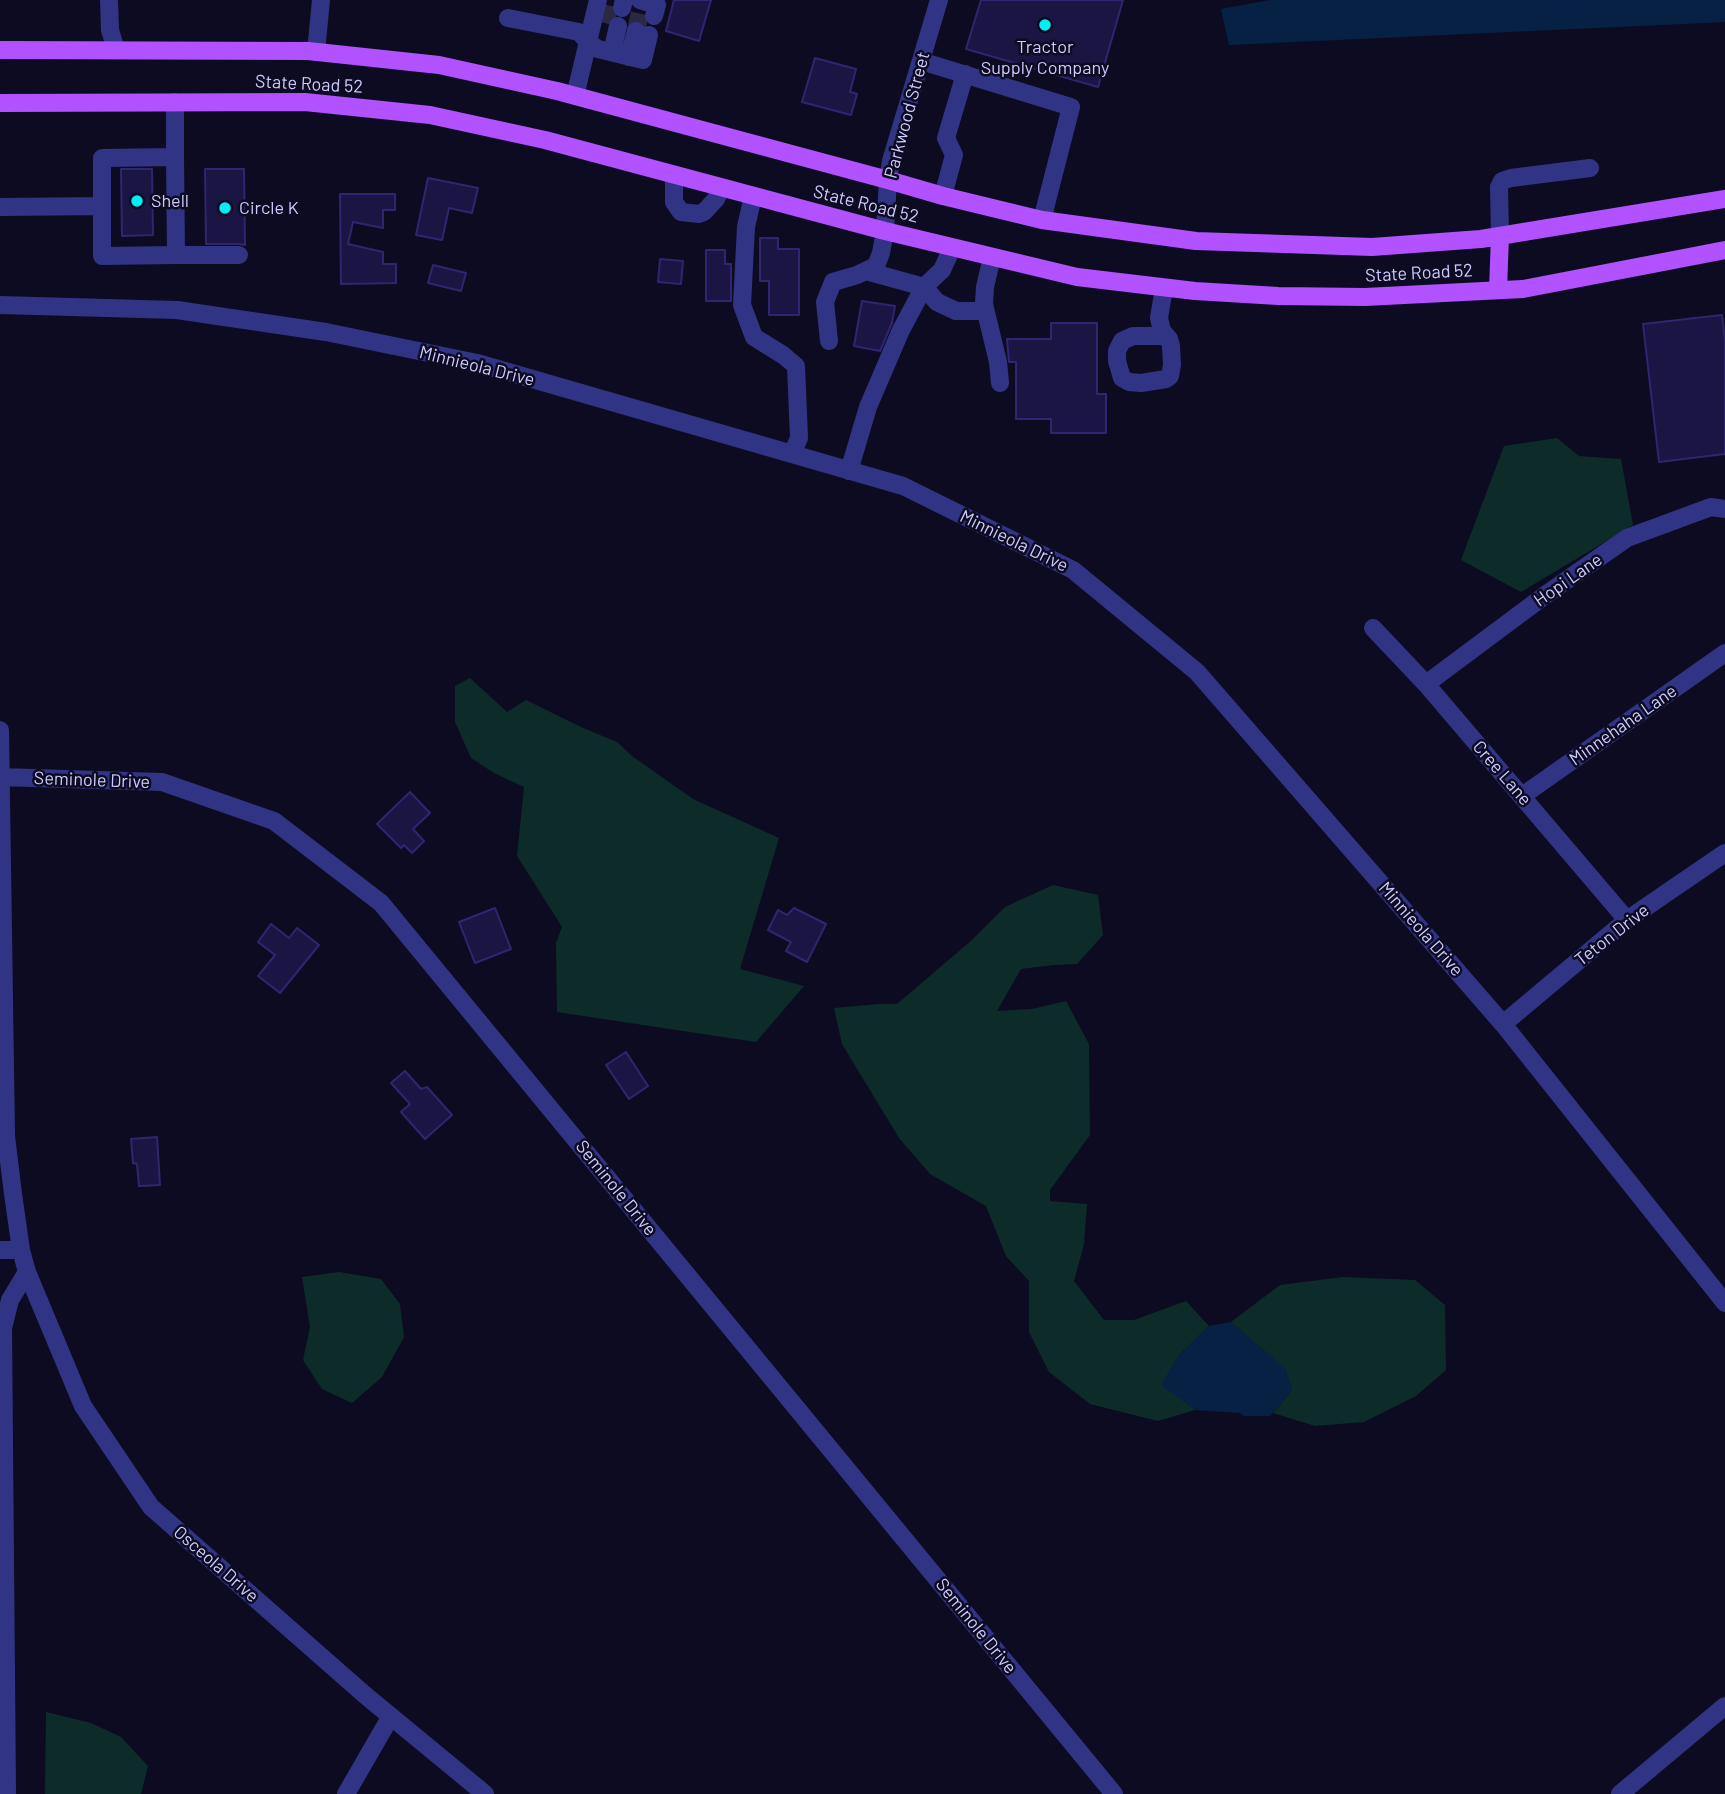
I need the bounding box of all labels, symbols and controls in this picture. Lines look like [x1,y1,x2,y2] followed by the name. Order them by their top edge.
[1037,17,1053,33] marker: Tractor Supply Company
[981,36,1109,78] place label: Tractor Supply Company
[880,49,934,181] street label: Parkwood Street
[255,70,363,98] street label: State Road 52
[811,180,921,228] street label: State Road 52
[151,190,189,212] place label: Shell
[129,193,145,209] marker: Shell
[239,197,299,219] place label: Circle K
[217,200,233,216] marker: Circle K
[1365,259,1473,287] street label: State Road 52
[417,341,537,391] street label: Minnieola Drive
[956,505,1072,577] street label: Minnieola Drive
[1530,549,1606,611] street label: Hopi Lane
[1565,680,1681,770] street label: Minnehaha Lane
[1468,736,1536,810] street label: Cree Lane
[33,767,151,793] street label: Seminole Drive
[1374,877,1468,981] street label: Minnieola Drive
[1571,899,1653,971] street label: Teton Drive
[571,1136,661,1240] street label: Seminole Drive
[169,1521,263,1607] street label: Osceola Drive
[931,1574,1021,1678] street label: Seminole Drive

